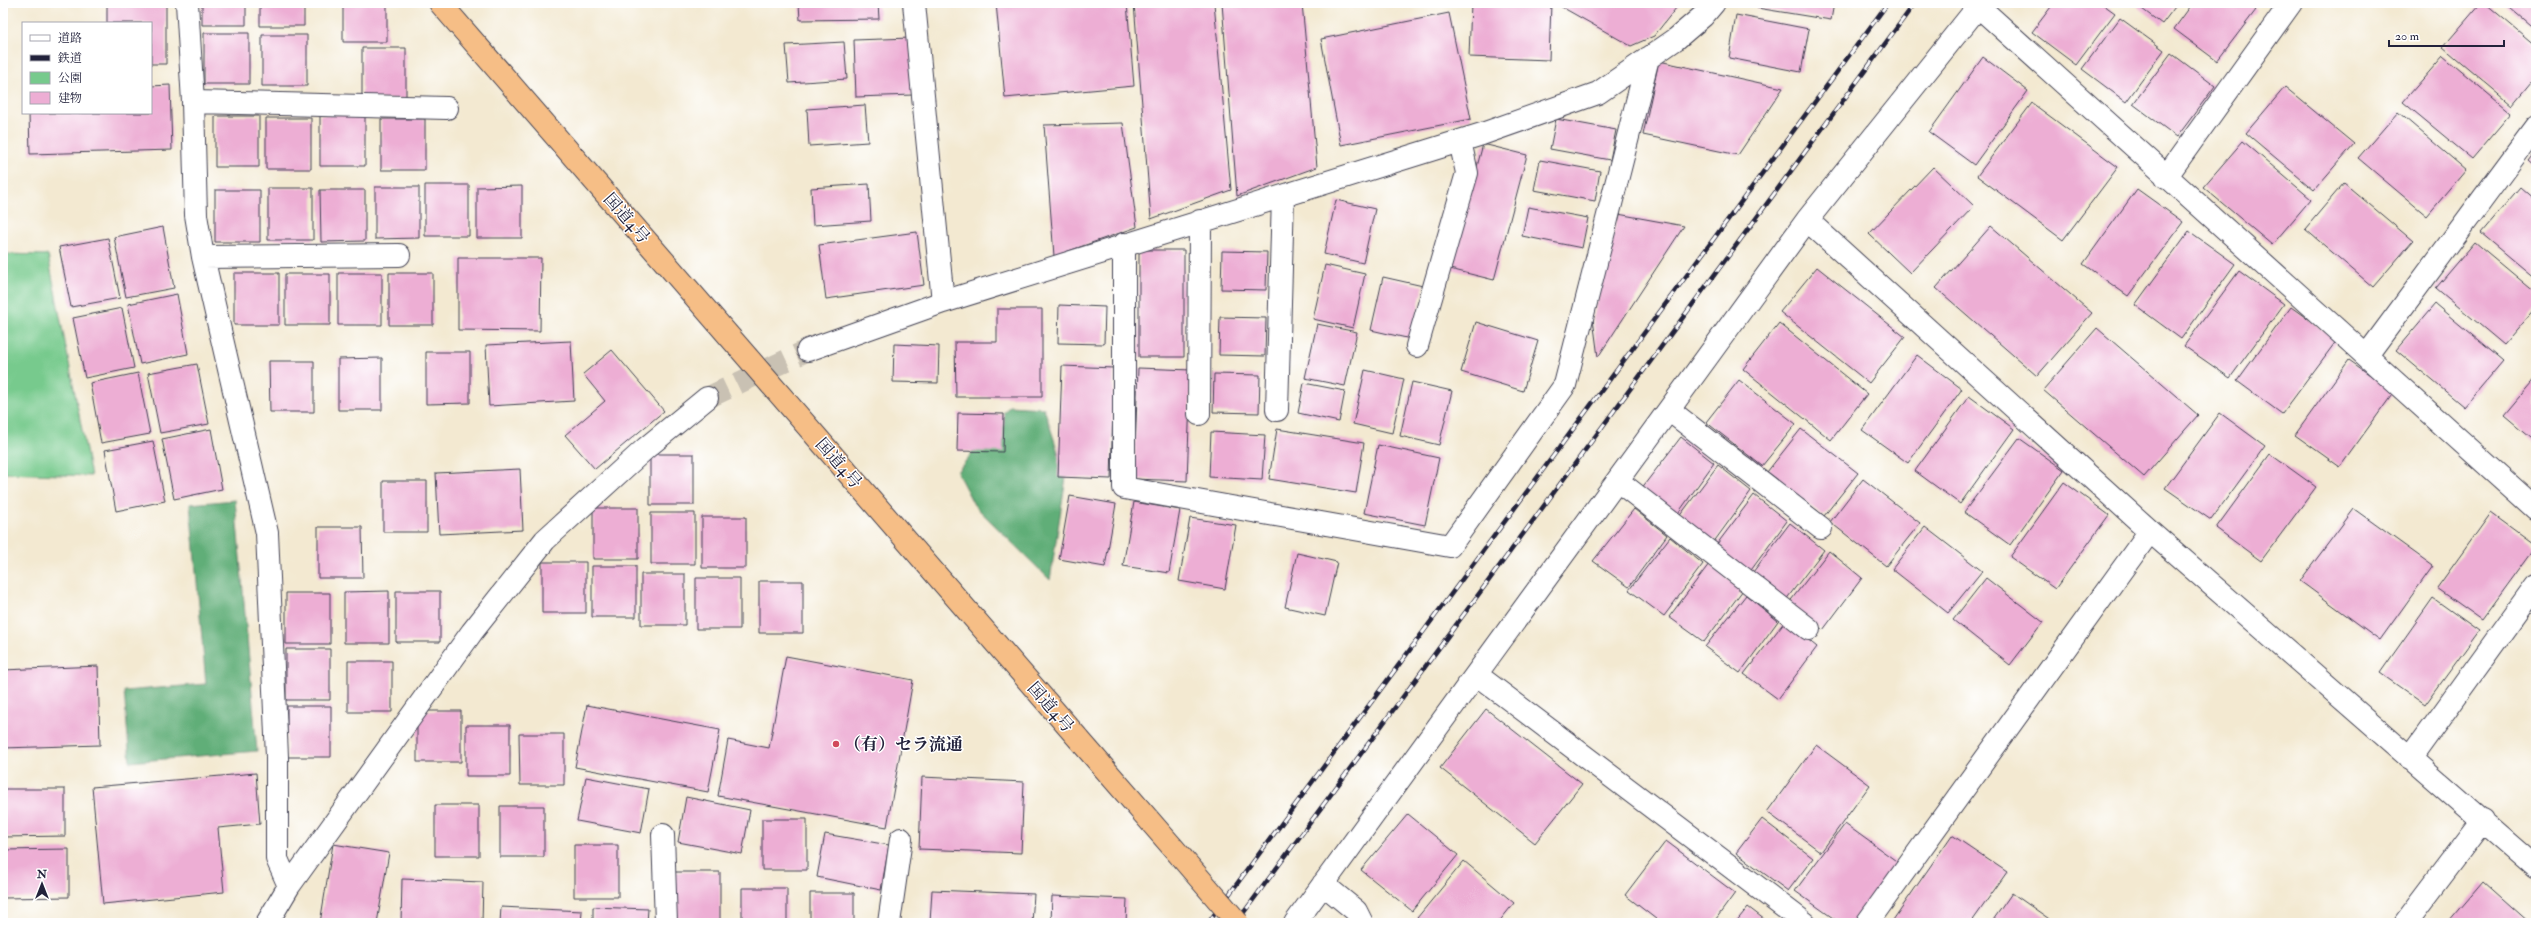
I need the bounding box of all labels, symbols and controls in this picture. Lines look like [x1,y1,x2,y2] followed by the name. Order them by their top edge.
[22,22,152,114] legend
[2389,22,2504,48] scale bar
[2395,29,2420,44] text: 20 m
[58,31,82,46] text: 道路
[57,51,82,66] text: 鉄道
[58,71,82,86] text: 公園
[58,91,82,106] text: 建物
[599,189,654,248] street label: 国道4号
[811,434,866,493] street label: 国道4号
[1023,678,1078,737] street label: 国道4号
[844,734,963,755] place label: （有）セラ流通
[831,739,841,749] marker: （有）セラ流通
[22,864,62,904] north arrow
[36,868,48,881] text: N

